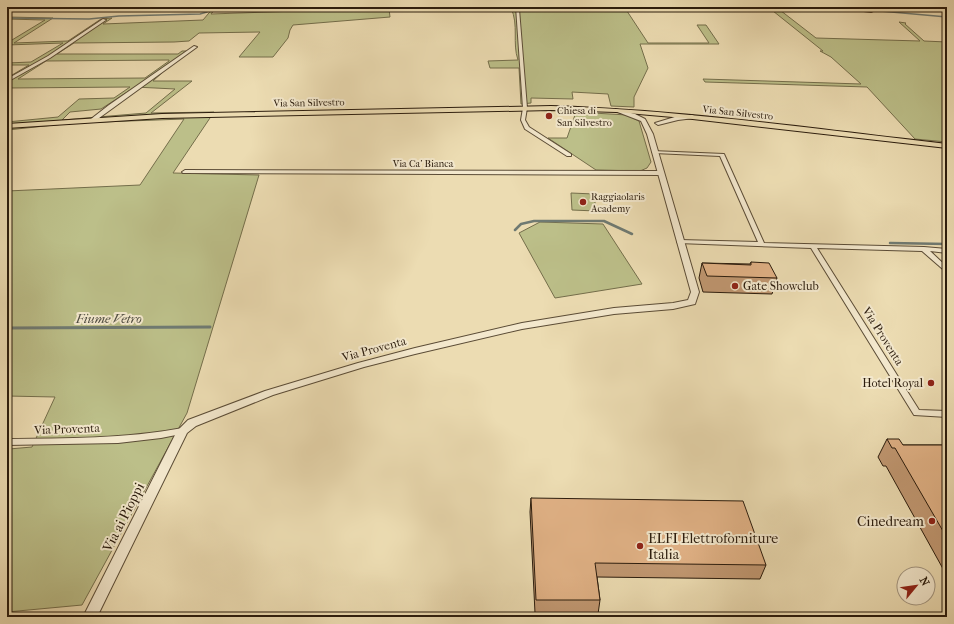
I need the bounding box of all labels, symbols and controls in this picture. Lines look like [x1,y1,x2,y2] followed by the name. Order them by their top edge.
[272,96,345,110] street label: Via San Silvestro
[701,103,774,123] street label: Via San Silvestro
[557,105,612,129] place label: Chiesa di San Silvestro
[544,111,554,121] marker: Chiesa di San Silvestro
[392,158,454,170] street label: Via Ca' Bianca
[590,191,645,215] place label: Raggiaolaris Academy
[578,197,588,207] marker: Raggiaolaris Academy
[743,279,819,293] place label: Gate Showclub
[730,281,740,291] marker: Gate Showclub
[859,303,907,368] street label: Via Proventa
[75,311,142,326] water label: Fiume Vetro
[339,334,408,365] street label: Via Proventa
[862,376,924,390] place label: Hotel Royal
[926,378,936,388] marker: Hotel Royal
[33,421,101,437] street label: Via Proventa
[98,480,148,555] street label: Via ai Pioppi
[857,513,924,530] place label: Cinedream
[927,516,937,526] marker: Cinedream
[648,530,778,563] place label: ELFI Elettroforniture Italia
[635,541,645,551] marker: ELFI Elettroforniture Italia
[896,566,936,606] north arrow
[917,575,932,589] text: N

